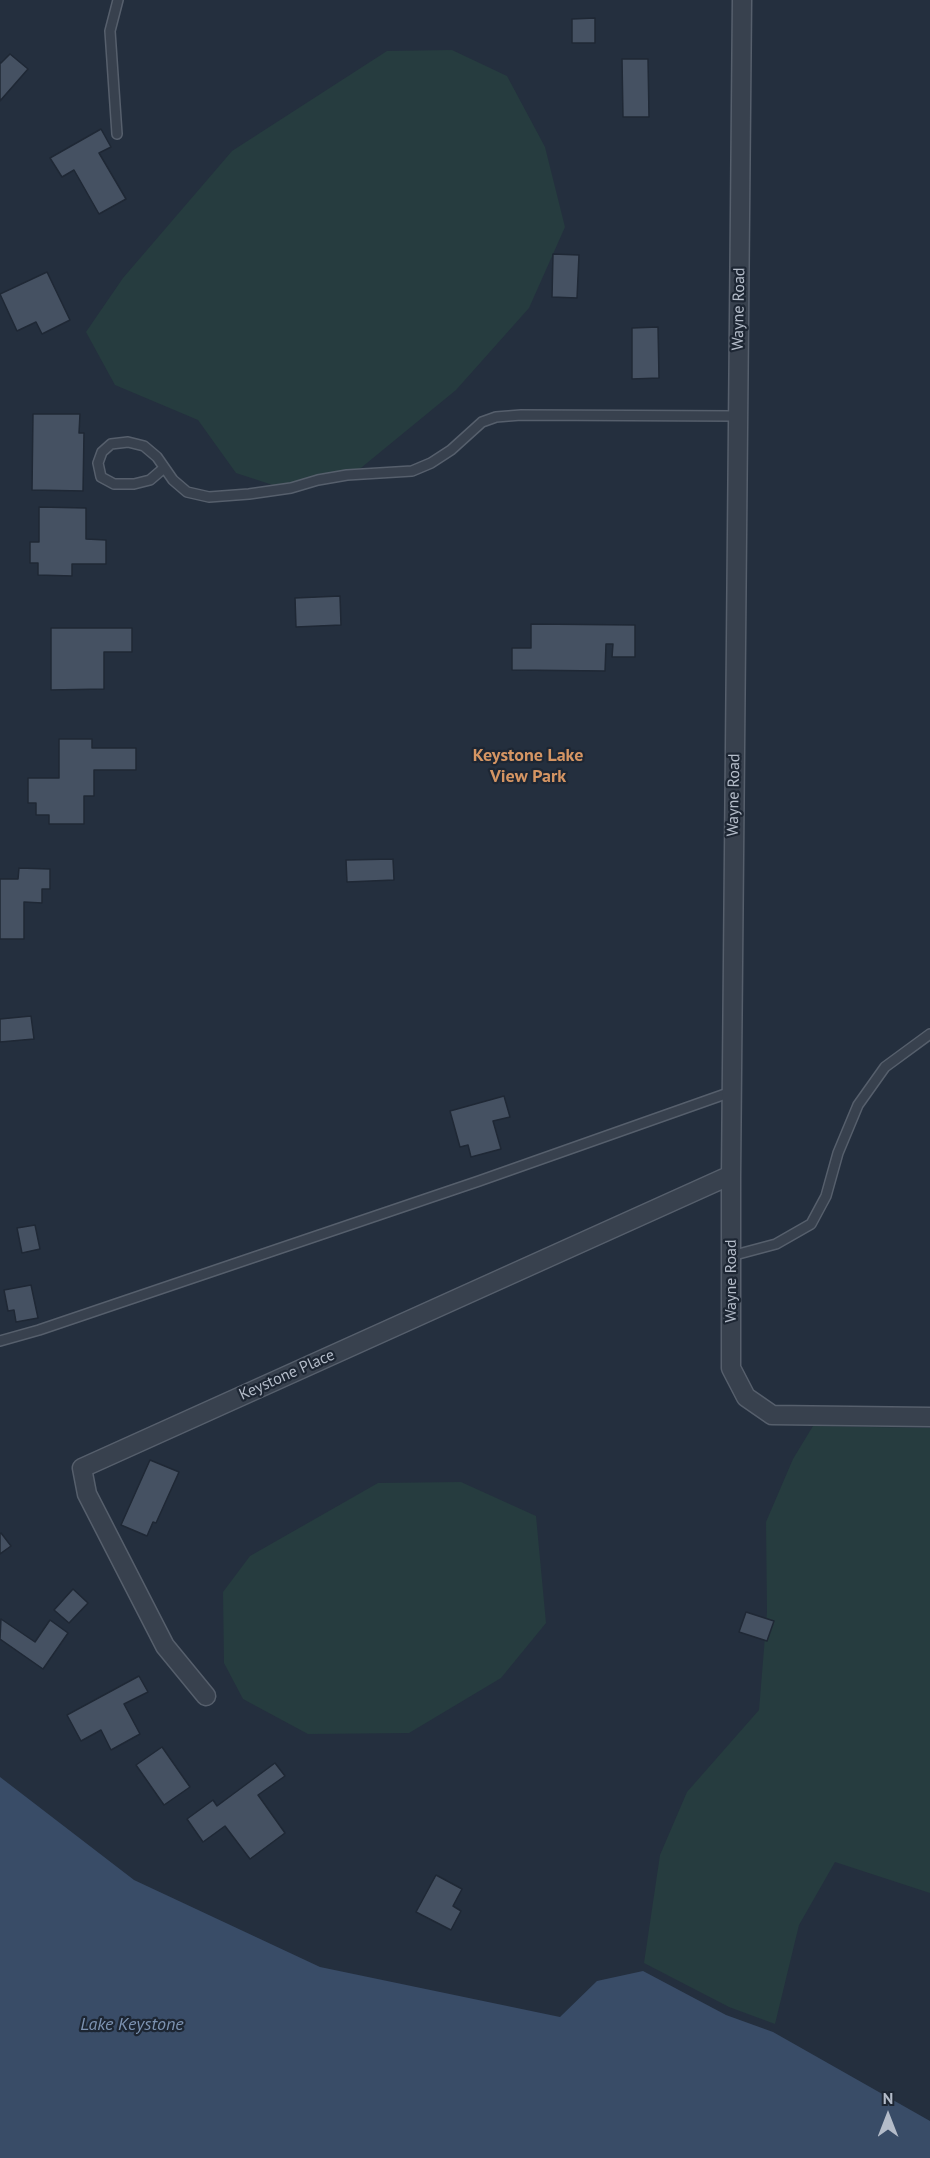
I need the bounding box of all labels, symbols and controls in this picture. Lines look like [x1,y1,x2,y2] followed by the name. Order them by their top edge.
[729,267,749,351] street label: Wayne Road
[473,745,583,788] district label: Keystone Lake View Park
[724,753,744,837] street label: Wayne Road
[721,1239,741,1323] street label: Wayne Road
[236,1345,338,1405] street label: Keystone Place
[80,2014,184,2036] water label: Lake Keystone
[858,2086,918,2146] north arrow
[883,2088,893,2108] text: N

